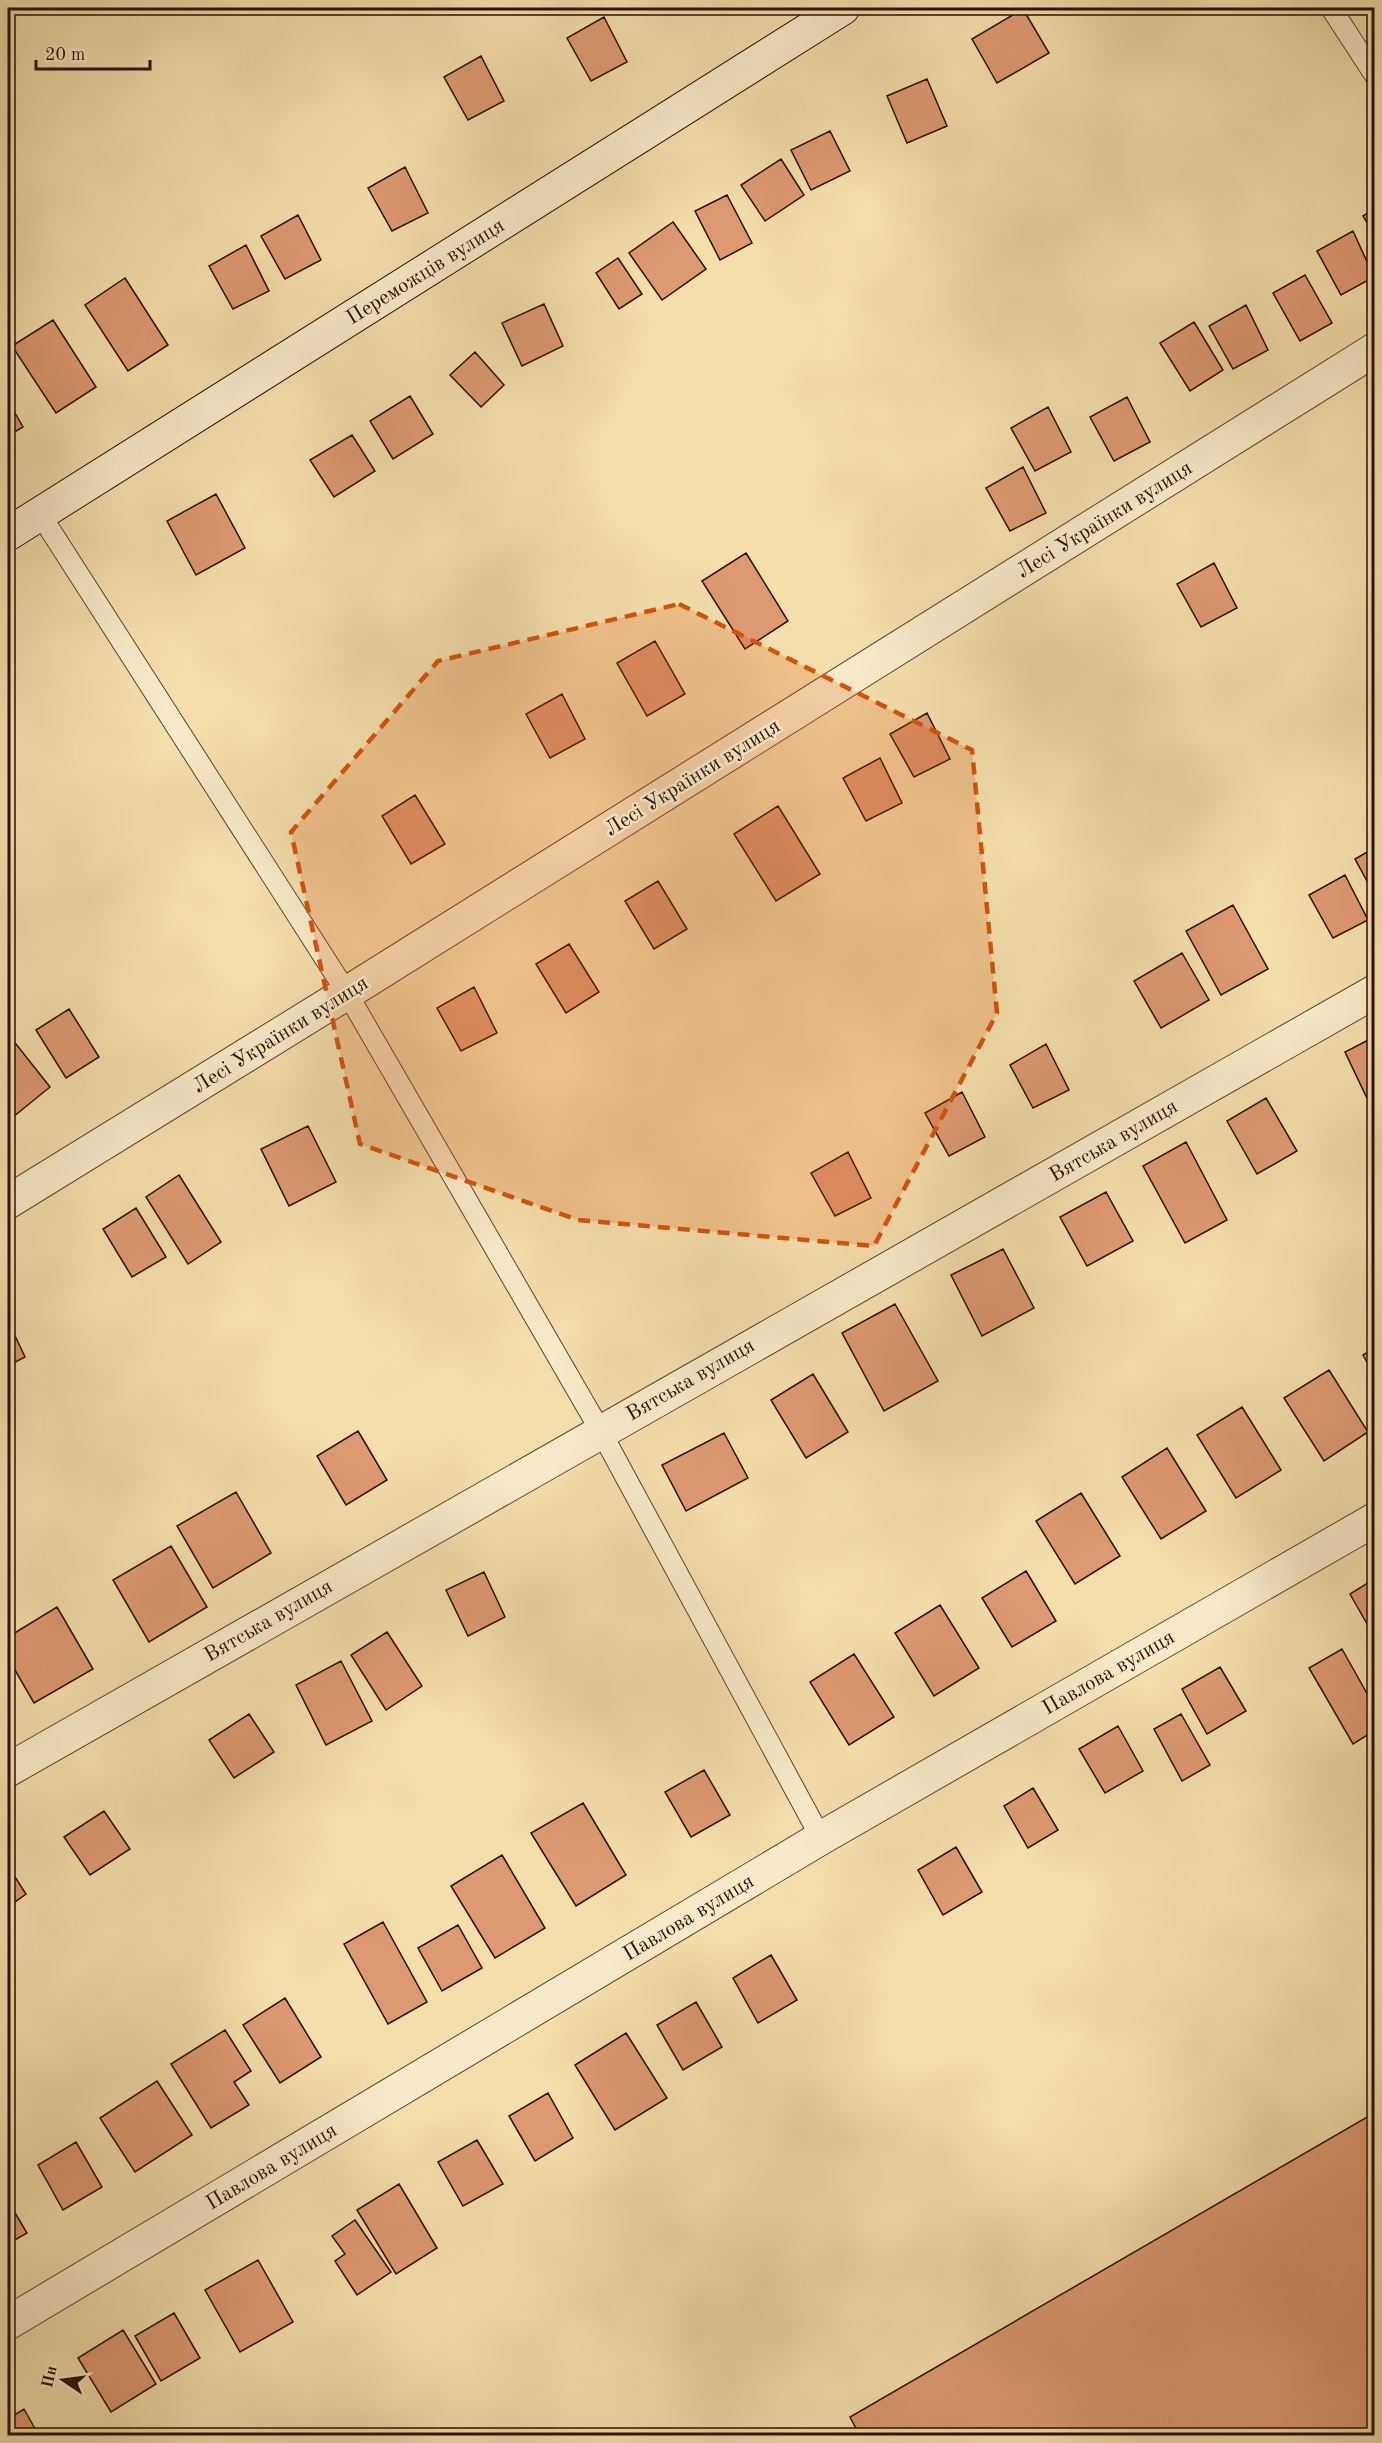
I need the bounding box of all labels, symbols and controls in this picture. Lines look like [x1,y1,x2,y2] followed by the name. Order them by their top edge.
[36,33,150,71] scale bar
[45,46,85,64] text: 20 m
[343,215,509,329] street label: Переможців вулиця
[1013,458,1196,583] street label: Лесі Українки вулиця
[601,716,784,841] street label: Лесі Українки вулиця
[189,973,372,1098] street label: Лесі Українки вулиця
[1046,1096,1182,1186] street label: Вятська вулиця
[623,1335,759,1425] street label: Вятська вулиця
[201,1576,337,1666] street label: Вятська вулиця
[1039,1627,1178,1720] street label: Павлова вулиця
[620,1871,758,1966] street label: Павлова вулиця
[203,2120,341,2215] street label: Павлова вулиця
[33,2350,93,2410] north arrow
[40,2365,61,2390] text: Пн

